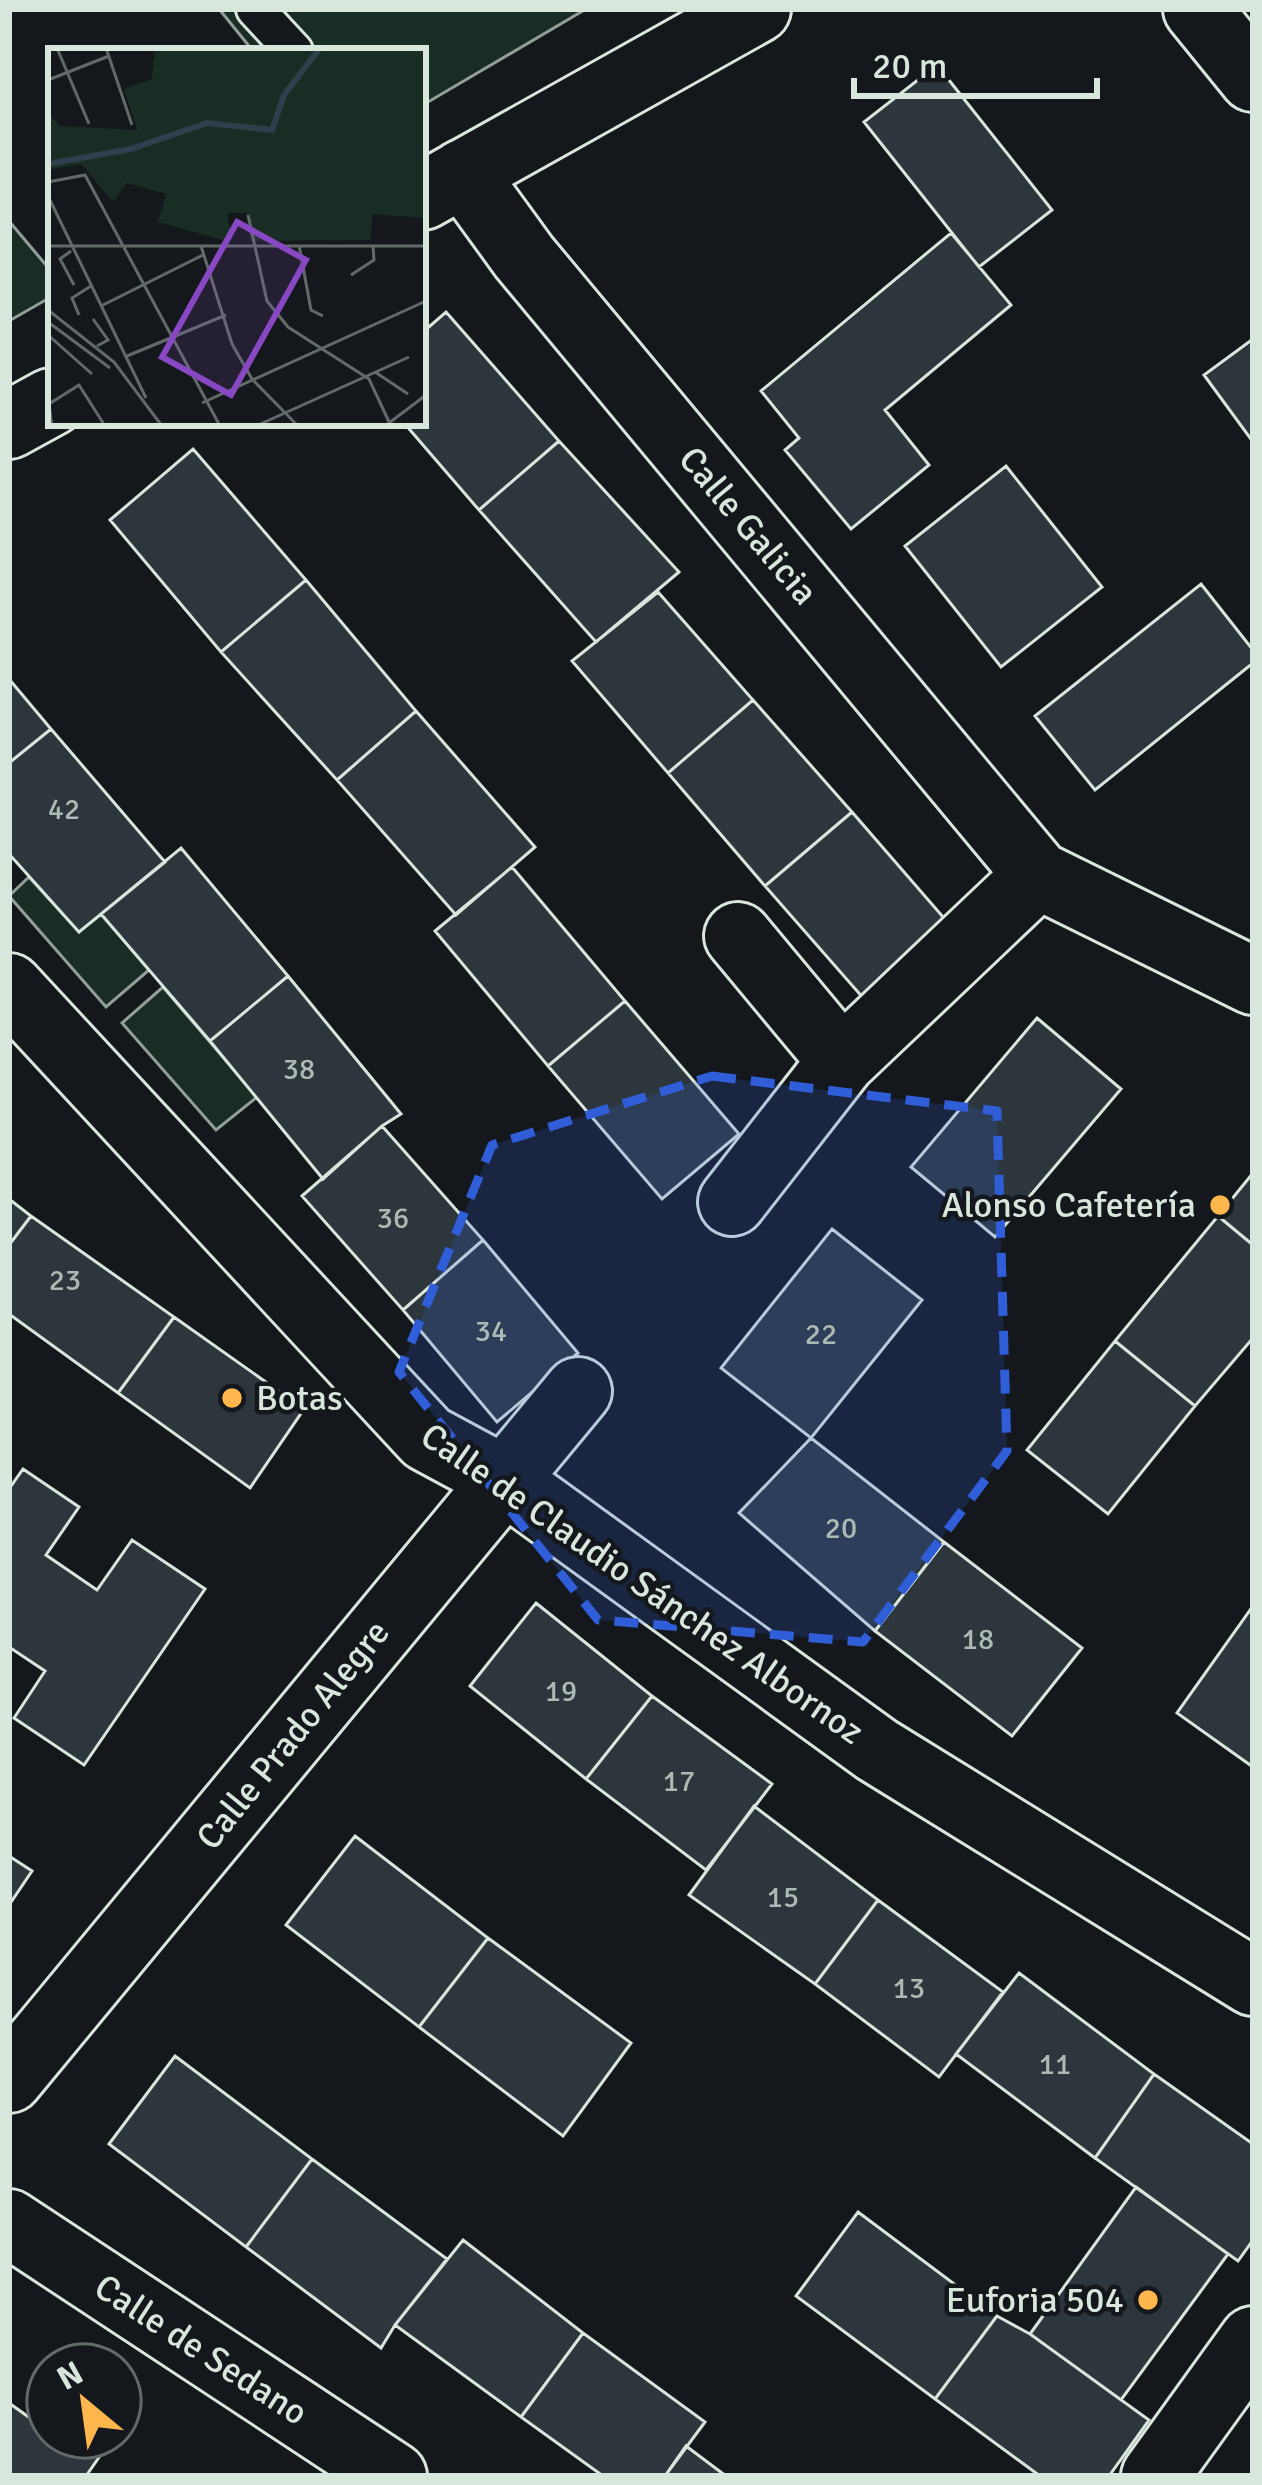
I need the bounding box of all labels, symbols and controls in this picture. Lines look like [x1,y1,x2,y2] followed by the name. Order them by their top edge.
[854,24,1097,98] scale bar
[872,44,948,89] text: 20 m
[48,48,426,426] inset map
[669,438,827,614] street label: Calle Galicia
[48,791,80,828] house number: 42
[283,1051,315,1088] house number: 38
[942,1183,1196,1228] place label: Alonso Cafetería
[1207,1192,1233,1218] marker: Alonso Cafetería
[377,1200,409,1237] house number: 36
[49,1262,81,1299] house number: 23
[475,1313,507,1350] house number: 34
[805,1316,837,1353] house number: 22
[256,1376,343,1421] place label: Botas
[219,1385,245,1411] marker: Botas
[412,1413,872,1755] street label: Calle de Claudio Sánchez Albornoz
[825,1510,857,1547] house number: 20
[187,1611,399,1859] street label: Calle Prado Alegre
[962,1621,994,1658] house number: 18
[545,1673,577,1710] house number: 19
[663,1763,695,1800] house number: 17
[767,1879,799,1916] house number: 15
[893,1970,925,2007] house number: 13
[1039,2046,1071,2083] house number: 11
[86,2264,316,2436] street label: Calle de Sedano
[946,2278,1124,2323] place label: Euforia 504
[1135,2287,1161,2313] marker: Euforia 504
[24,2341,144,2461] north arrow
[50,2353,90,2400] text: N

